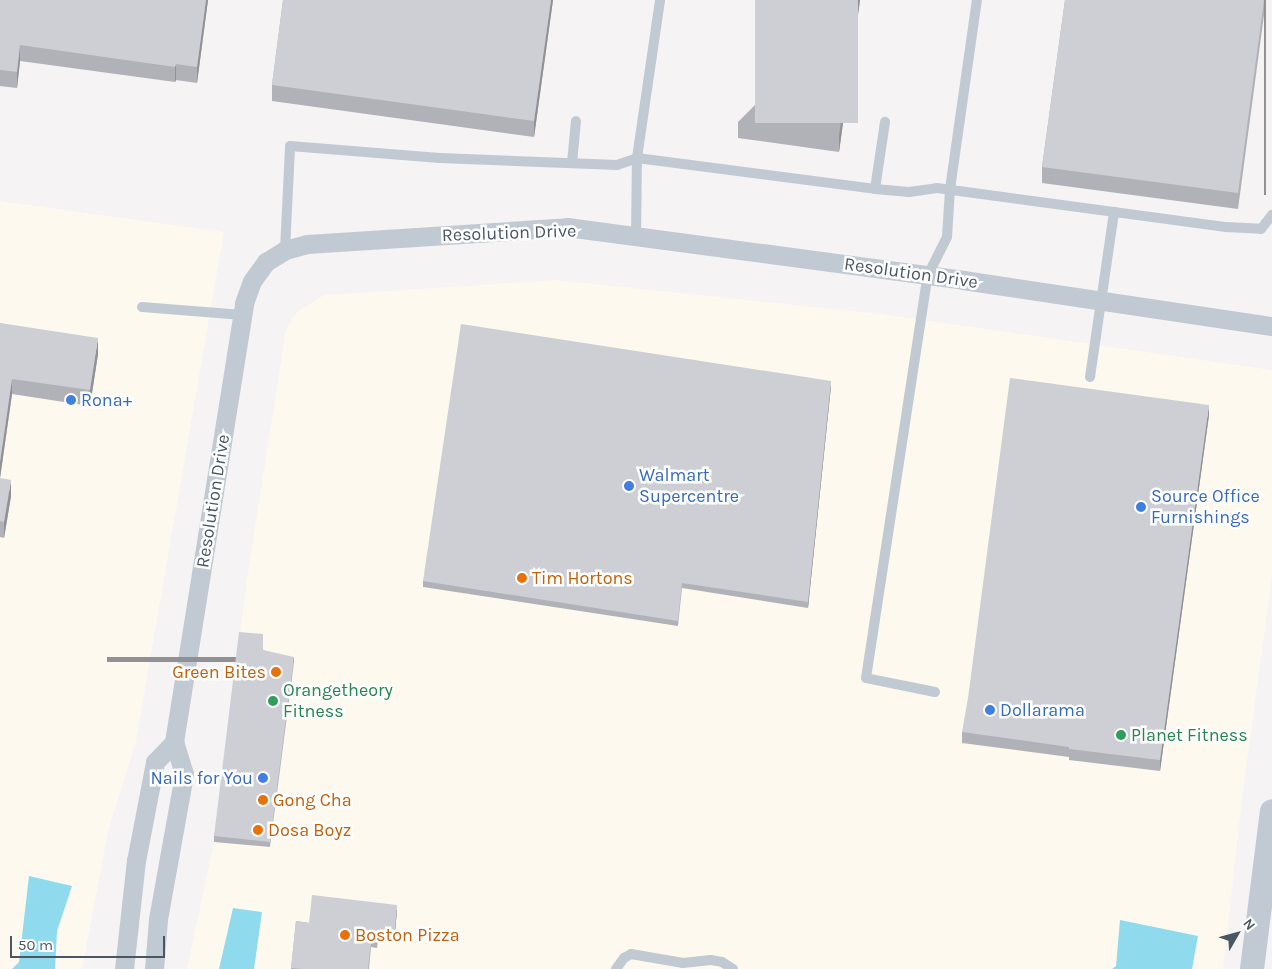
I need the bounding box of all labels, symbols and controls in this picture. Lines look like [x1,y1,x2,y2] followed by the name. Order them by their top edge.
[441,220,577,246] street label: Resolution Drive
[843,253,979,293] street label: Resolution Drive
[81,389,132,411] place label: Rona+
[65,394,77,406] marker: Rona+
[192,433,234,569] street label: Resolution Drive
[639,465,739,508] place label: Walmart Supercentre
[623,480,635,492] marker: Walmart Supercentre
[1151,486,1260,528] place label: Source Office Furnishings
[1135,501,1147,513] marker: Source Office Furnishings
[532,567,633,589] place label: Tim Hortons
[516,572,528,584] marker: Tim Hortons
[172,661,266,683] place label: Green Bites
[270,666,282,678] marker: Green Bites
[283,680,393,722] place label: Orangetheory Fitness
[267,695,279,707] marker: Orangetheory Fitness
[1000,699,1085,721] place label: Dollarama
[984,704,996,716] marker: Dollarama
[1131,724,1248,746] place label: Planet Fitness
[1115,729,1127,741] marker: Planet Fitness
[150,767,253,789] place label: Nails for You
[257,772,269,784] marker: Nails for You
[273,789,352,811] place label: Gong Cha
[257,794,269,806] marker: Gong Cha
[268,819,351,841] place label: Dosa Boyz
[252,824,264,836] marker: Dosa Boyz
[1212,909,1262,959] north arrow
[1239,915,1259,934] text: N
[355,924,460,946] place label: Boston Pizza
[12,926,168,958] scale bar
[339,929,351,941] marker: Boston Pizza
[18,936,53,954] text: 50 m

